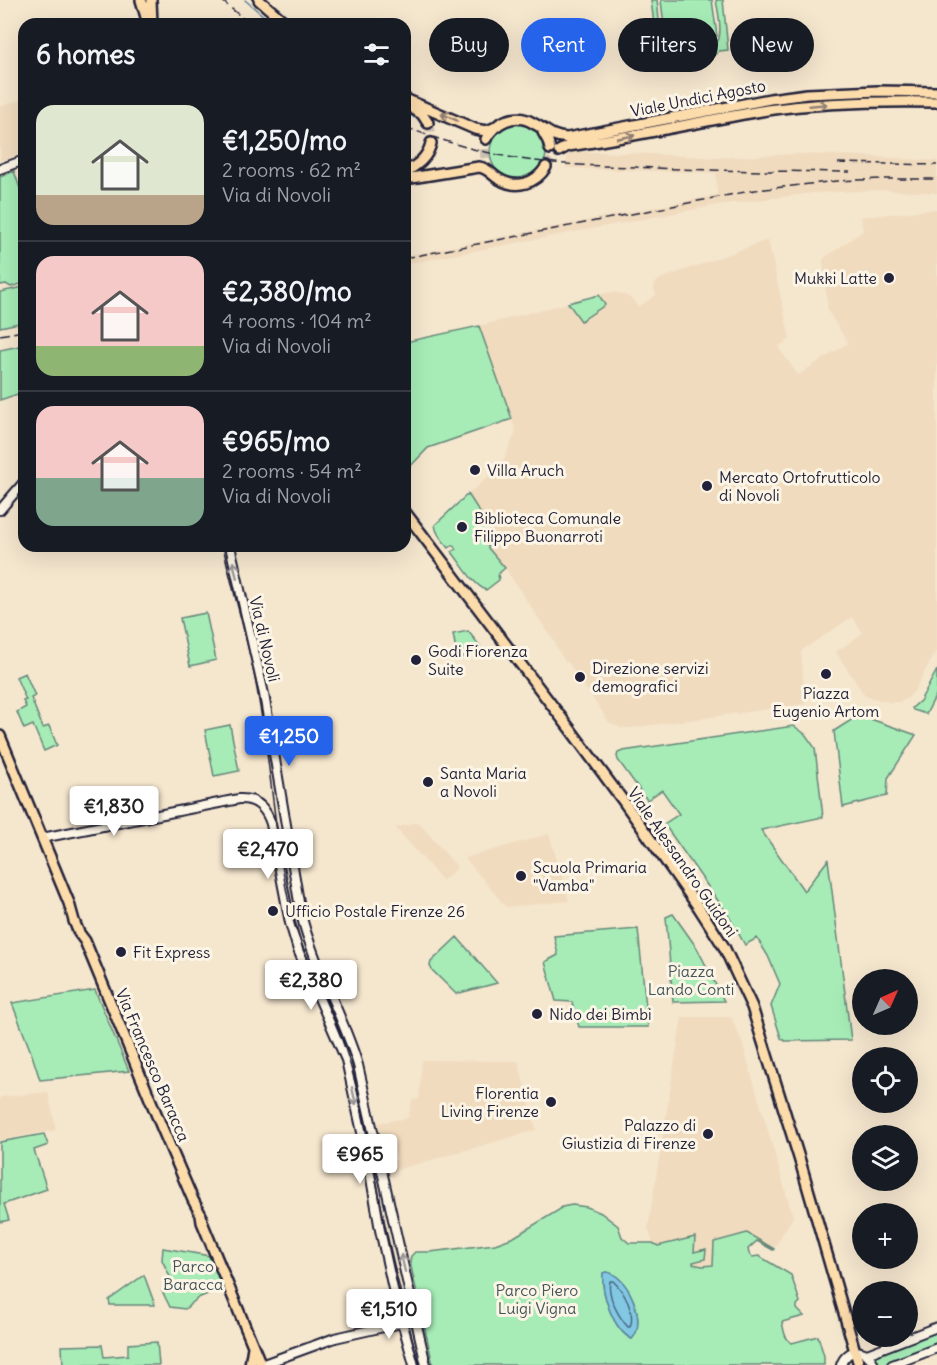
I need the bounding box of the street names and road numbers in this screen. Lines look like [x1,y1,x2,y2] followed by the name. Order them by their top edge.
[629,75,767,121] street label: Viale Undici Agosto
[245,594,285,684] street label: Via di Novoli
[624,783,742,941] street label: Viale Alessandro Guidoni
[112,985,194,1145] street label: Via Francesco Baracca

